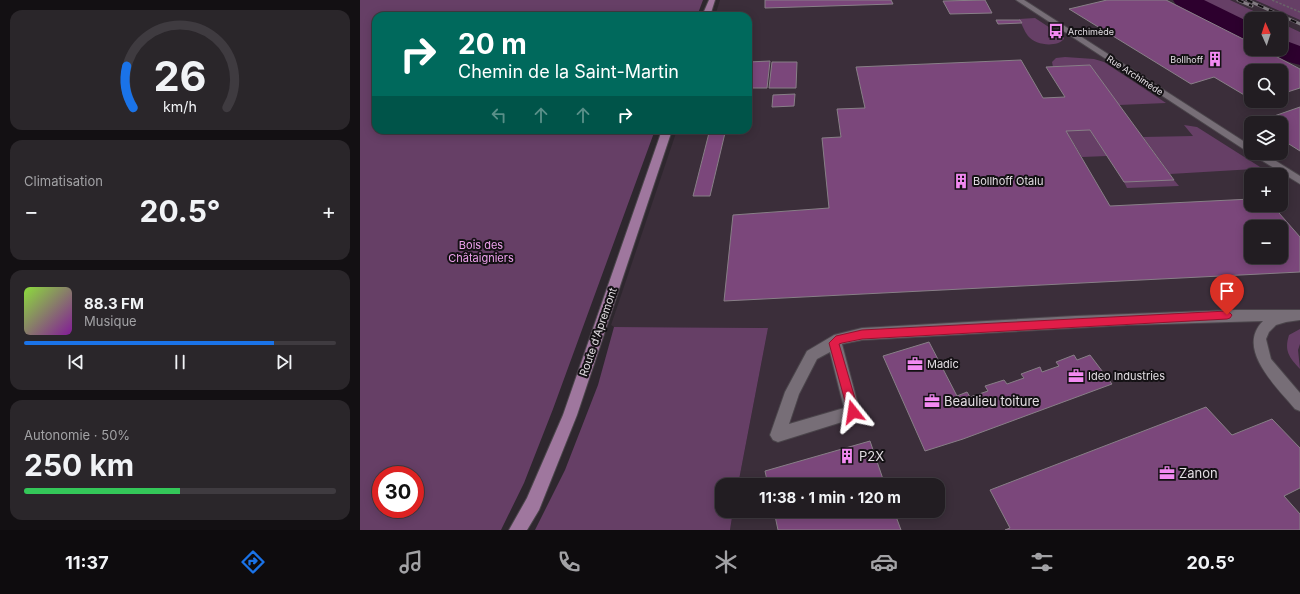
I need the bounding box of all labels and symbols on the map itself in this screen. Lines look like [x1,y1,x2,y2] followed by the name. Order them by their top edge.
[1244,12,1288,56] north arrow
[1047,22,1065,40] bus stop icon: Archimède
[1068,26,1114,37] place label: Archimède
[1206,50,1224,68] building icon: Bollhoff
[1105,53,1165,97] street label: Rue Archimède
[1170,54,1204,65] place label: Bollhoff
[952,172,970,190] building icon: Bollhoff Otalu
[973,174,1043,188] place label: Bollhoff Otalu
[448,238,514,265] park label: Bois des Châtaigniers
[1210,274,1244,315] pin
[576,285,620,378] street label: Route d'Apremont
[906,355,924,373] office icon: Madic
[927,357,959,371] place label: Madic
[1067,367,1085,385] office icon: Ideo Industries
[1088,369,1165,383] place label: Ideo Industries
[832,391,874,433] position arrow
[923,392,941,410] office icon: Beaulieu toiture
[944,393,1040,409] place label: Beaulieu toiture
[838,447,856,465] building icon: P2X
[859,448,884,464] place label: P2X
[1158,464,1176,482] office icon: Zanon
[1179,465,1218,481] place label: Zanon
[372,466,424,518] speed limit sign: 30

